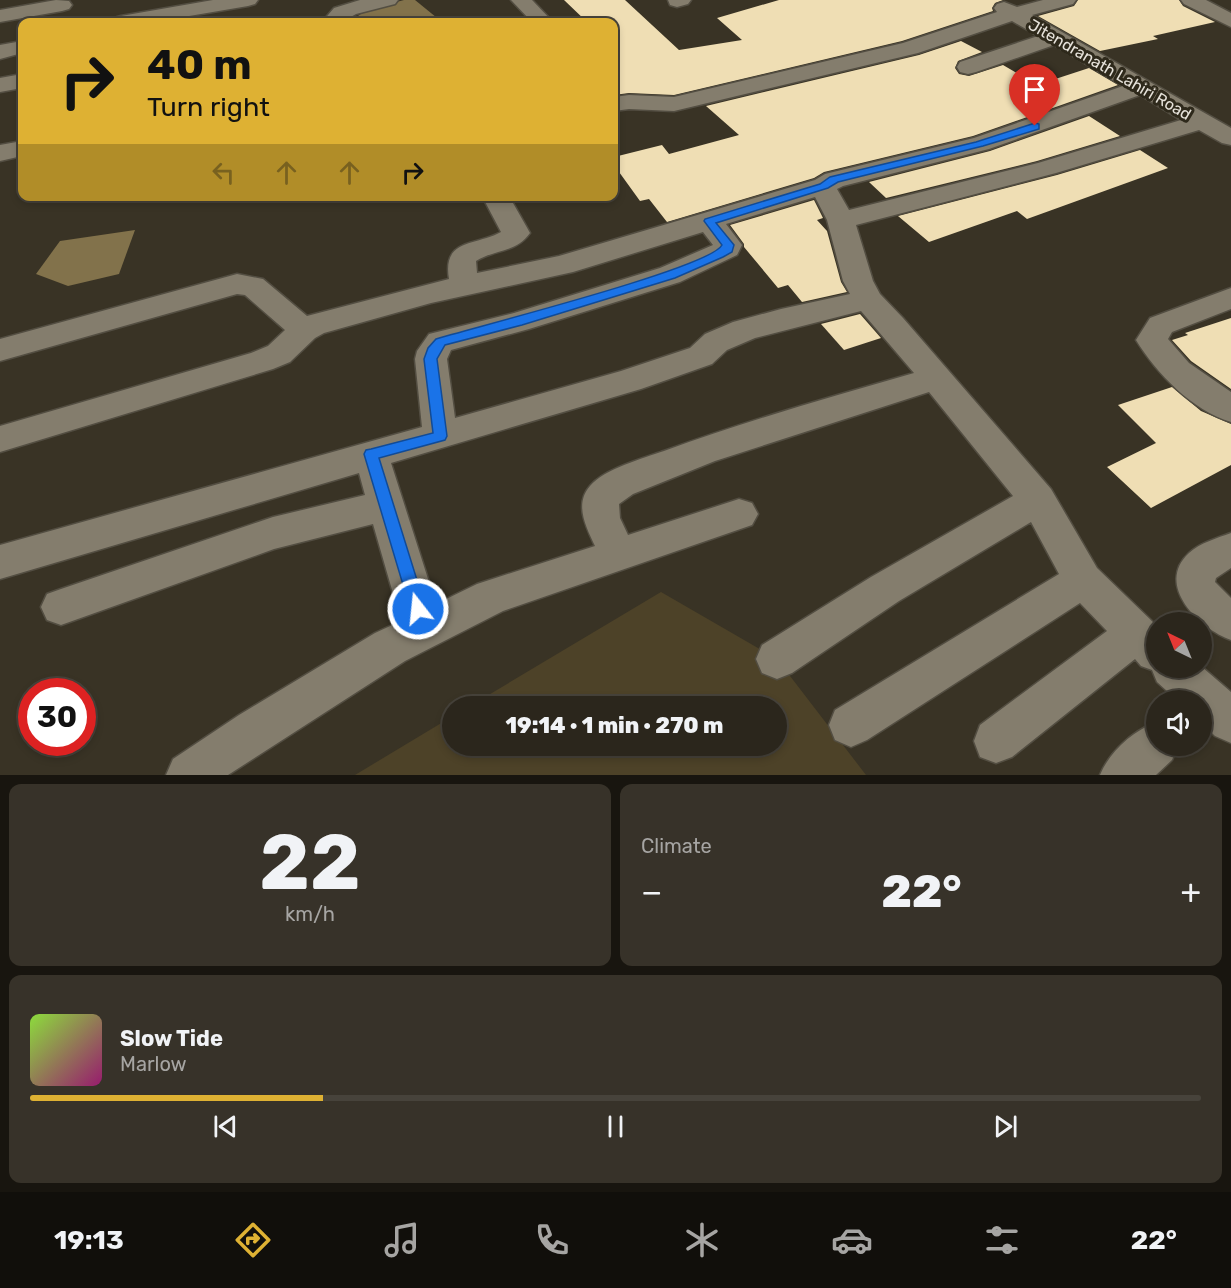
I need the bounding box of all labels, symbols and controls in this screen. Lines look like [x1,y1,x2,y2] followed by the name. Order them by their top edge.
[1025,15,1195,124] street label: Jitendranath Lahiri Road
[147,40,252,90] text: 40 m
[48,42,126,120] icon: right
[1009,64,1060,126] pin
[1018,73,1051,106] icon: arrive
[147,91,270,123] text: Turn right
[207,156,240,189] icon: left
[270,156,303,189] icon: ahead
[333,156,366,189] icon: ahead
[396,156,429,189] icon: right
[386,577,450,641] position arrow
[1146,612,1212,678] north arrow
[1146,612,1212,756] map controls
[18,678,96,756] speed limit sign: 30
[1146,690,1212,756] button: sound
[505,712,724,739] text: 19:14 · 1 min · 270 m
[259,816,361,909] text: 22
[641,834,712,858] text: Climate
[882,865,961,918] text: 22°
[641,872,662,911] text: −
[1180,872,1201,911] text: +
[285,902,335,926] text: km/h
[120,1025,223,1052] text: Slow Tide
[120,1052,187,1076] text: Marlow
[209,1110,242,1143] icon: previous
[599,1110,632,1143] icon: pause
[989,1110,1022,1143] icon: next
[232,1219,274,1261] icon: directions
[381,1219,423,1261] icon: music
[531,1219,573,1261] icon: phone
[681,1219,723,1261] icon: climate
[831,1219,873,1261] icon: car
[981,1219,1023,1261] icon: filters
[54,1224,124,1256] text: 19:13
[1131,1224,1177,1256] text: 22°

